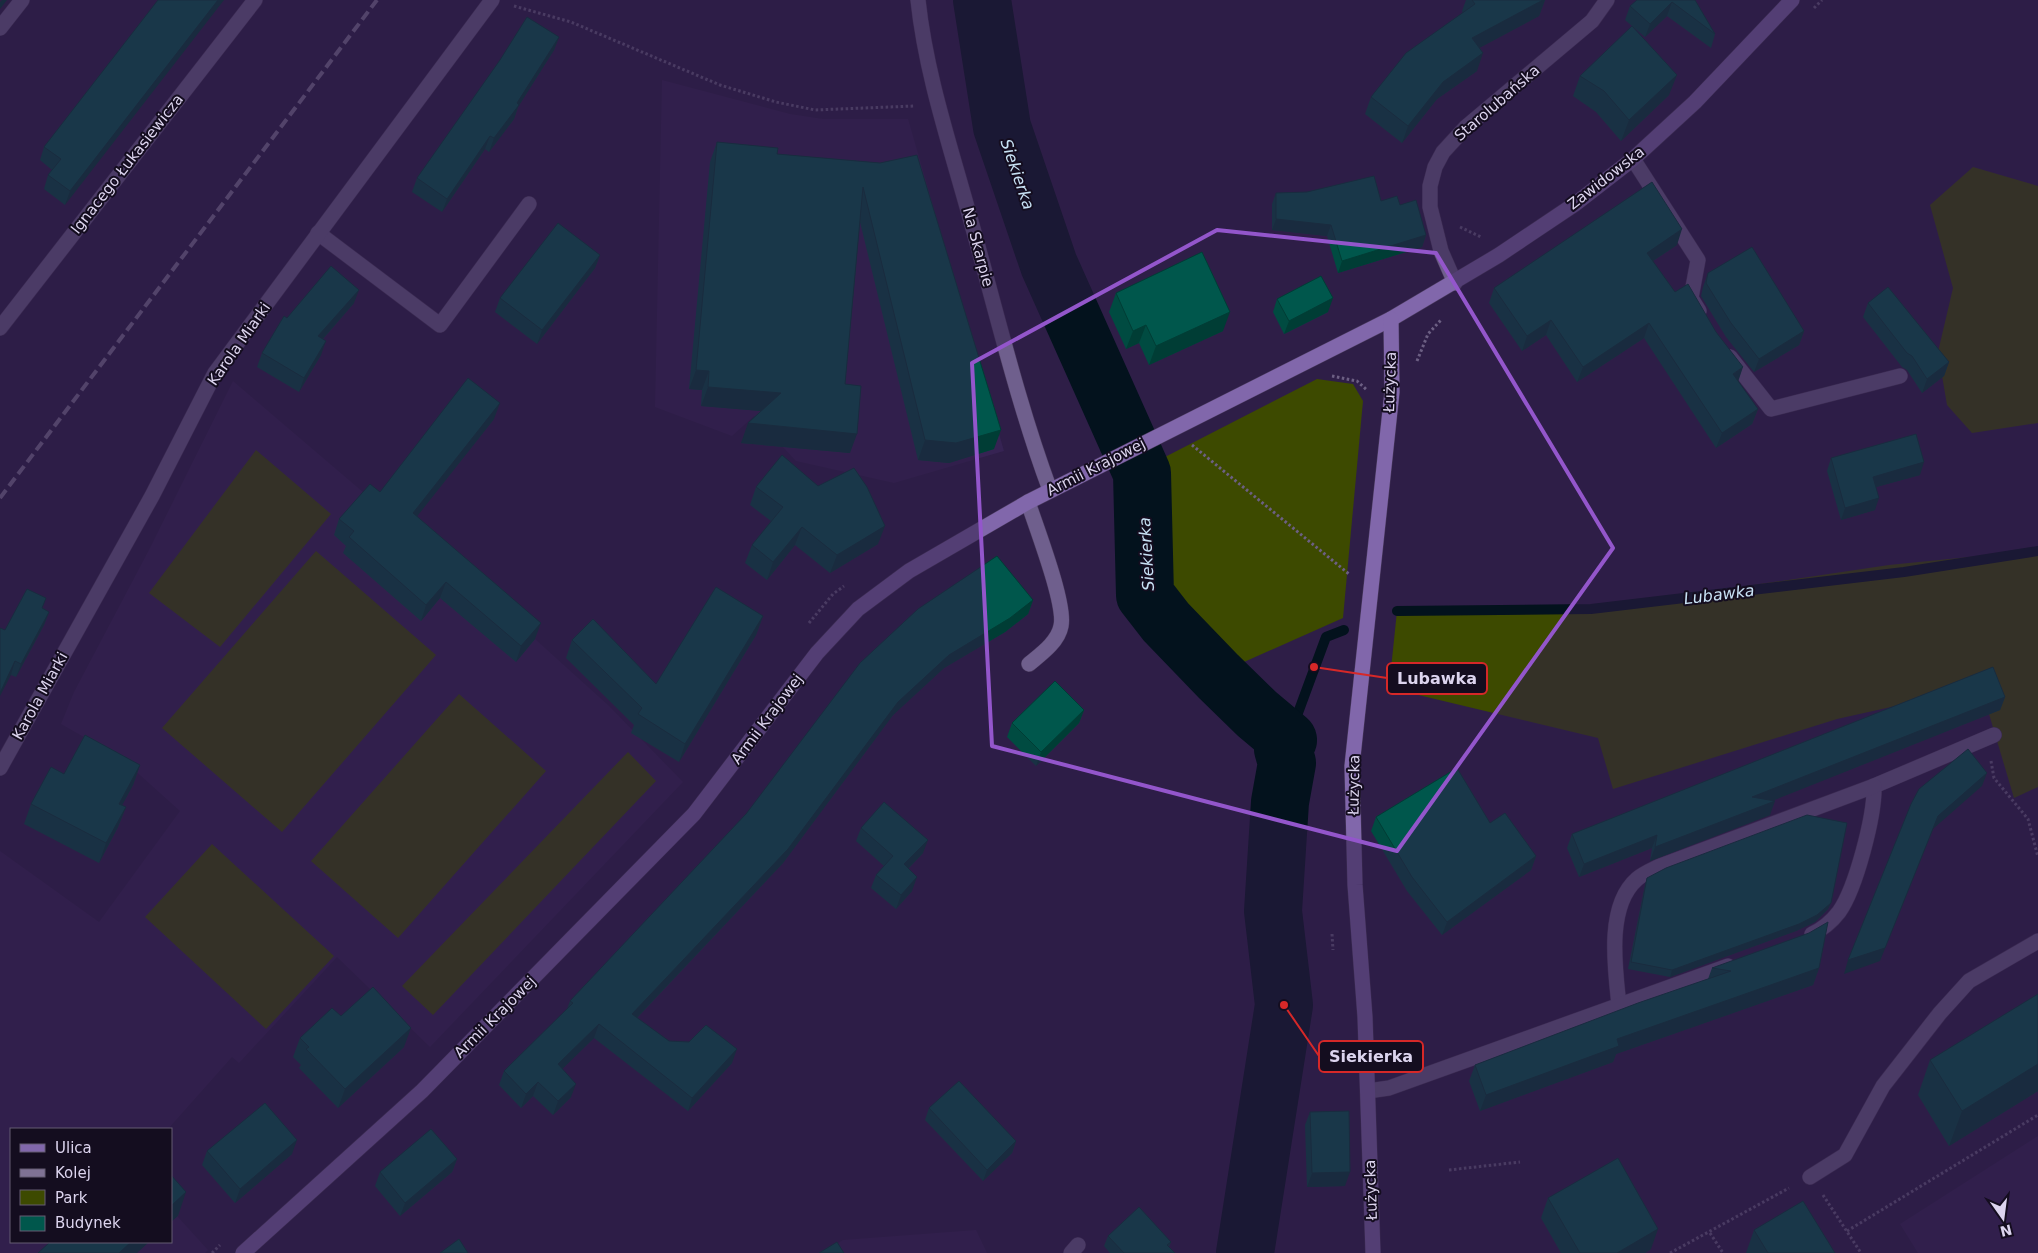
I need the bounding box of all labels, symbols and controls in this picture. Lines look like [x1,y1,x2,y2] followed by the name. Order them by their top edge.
[1451,61,1543,145] street label: Starolubańska
[67,91,187,237] street label: Ignacego Łukasiewicza
[997,136,1038,212] water label: Siekierka
[1564,142,1648,214] street label: Zawidowska
[959,205,997,289] street label: Na Skarpie
[204,299,274,389] street label: Karola Miarki
[1380,351,1400,414] street label: Łużycka
[1044,434,1148,500] street label: Armii Krajowej
[1135,517,1158,591] water label: Siekierka
[1683,581,1756,608] water label: Lubawka
[9,649,71,743] street label: Karola Miarki
[1387,663,1487,694] callout: Lubawka
[1397,669,1477,688] text: Lubawka
[727,670,807,768] street label: Armii Krajowej
[1344,755,1364,816] street label: Łużycka
[450,972,540,1062] street label: Armii Krajowej
[1319,1041,1423,1072] callout: Siekierka
[1329,1047,1413,1066] text: Siekierka
[10,1128,172,1243] legend
[55,1139,92,1157] text: Ulica
[1361,1159,1381,1222] street label: Łużycka
[55,1164,91,1182] text: Kolej
[55,1189,88,1207] text: Park
[1978,1193,2028,1243] north arrow
[55,1214,121,1232] text: Budynek
[1999,1221,2014,1240] text: N

